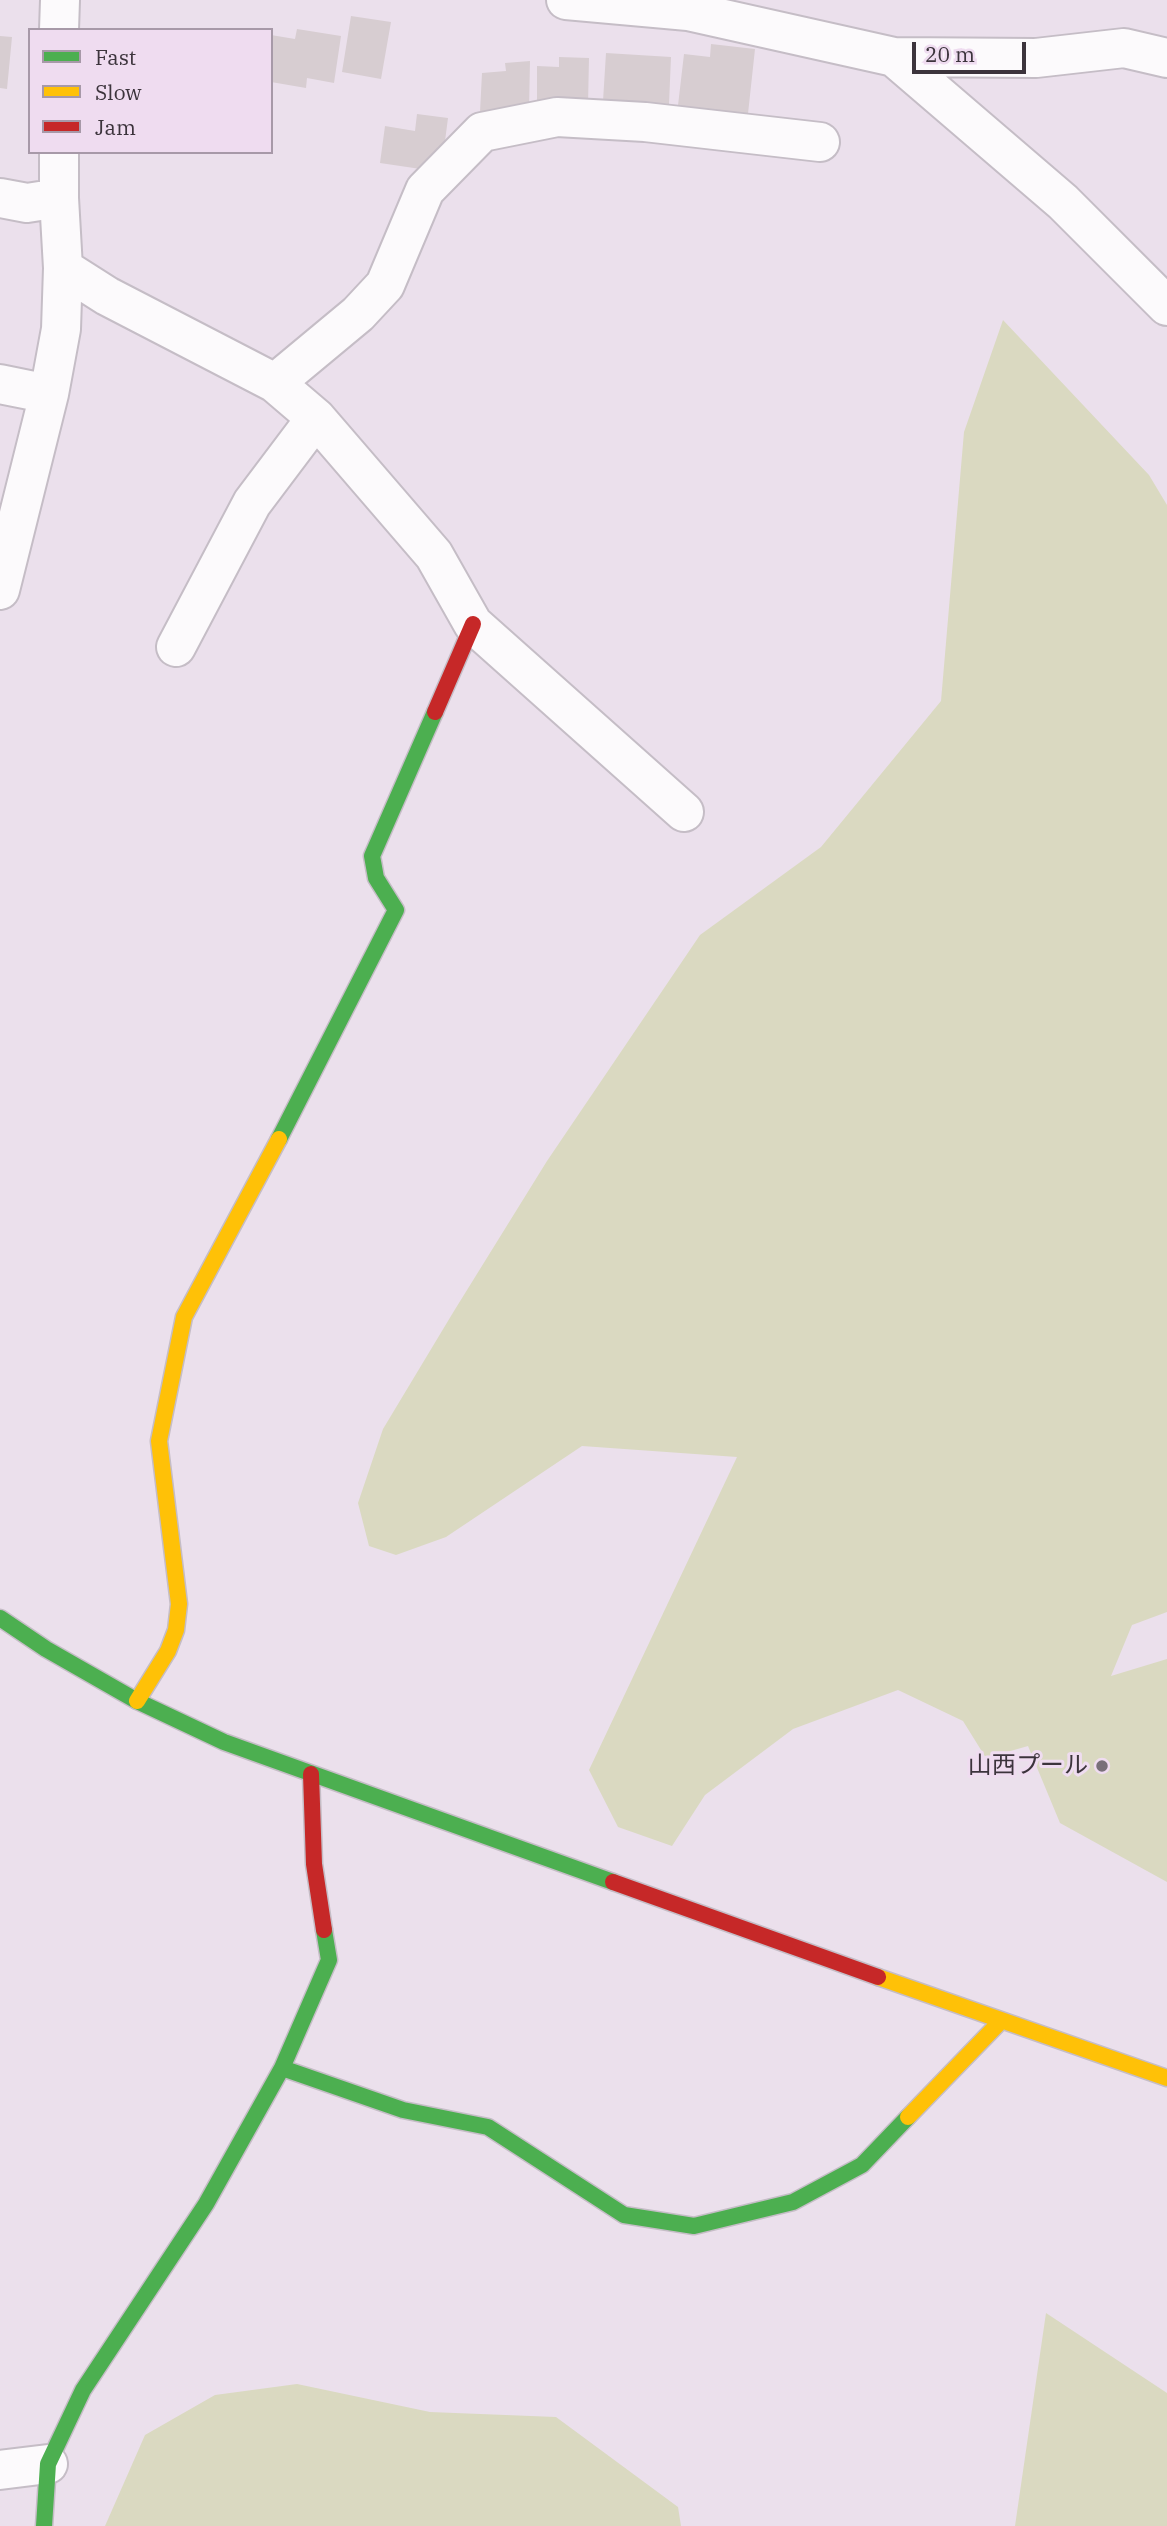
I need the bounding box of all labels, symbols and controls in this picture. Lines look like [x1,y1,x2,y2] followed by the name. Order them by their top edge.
[28,28,273,154] legend
[915,28,1029,72] scale bar
[925,40,975,68] text: 20 m
[95,43,136,71] text: Fast
[95,78,142,106] text: Slow
[95,113,136,141] text: Jam
[968,1752,1088,1780] place label: 山西プール
[1094,1758,1110,1774] marker: 山西プール

